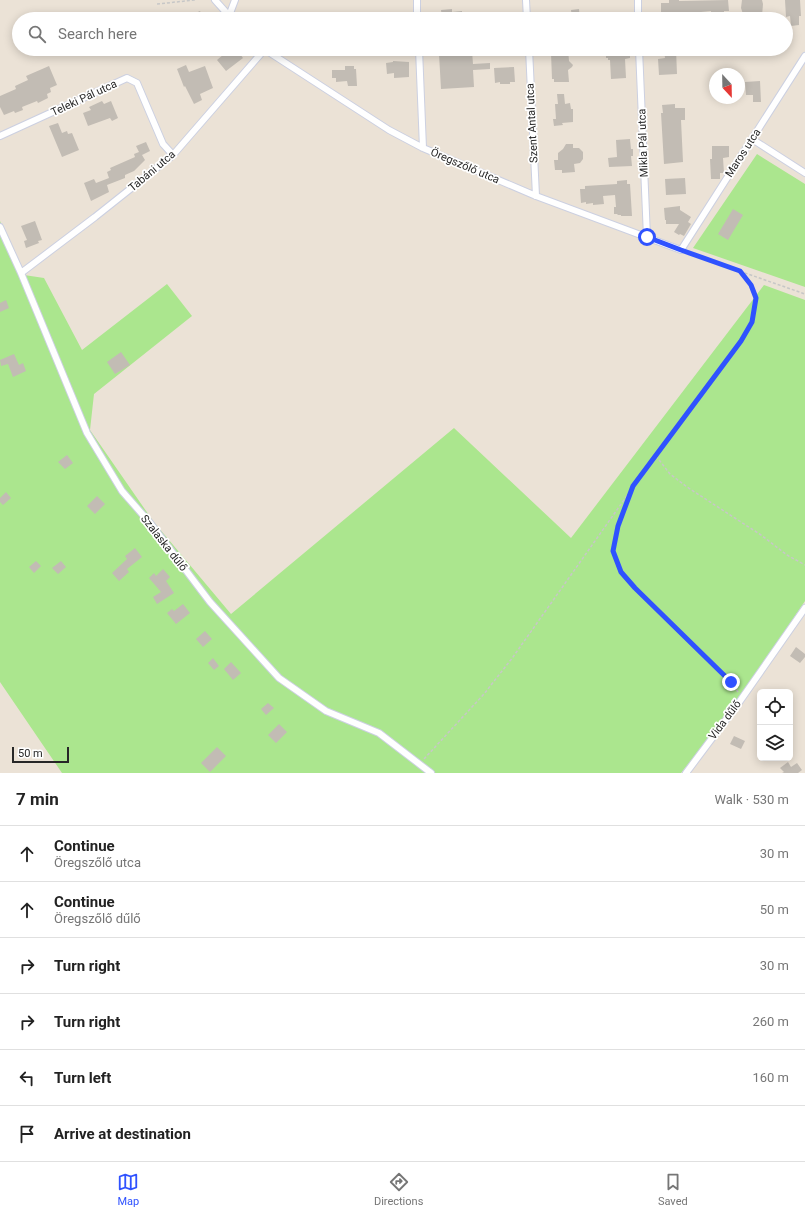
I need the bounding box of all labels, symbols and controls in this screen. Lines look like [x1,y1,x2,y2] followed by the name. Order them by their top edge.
[12,12,793,56] search box
[26,23,48,45] icon: search
[58,25,137,43] text: Search here
[709,68,745,104] north arrow
[49,77,119,119] street label: Teleki Pál utca
[523,83,541,163] street label: Szent Antal utca
[635,108,651,178] street label: Mikla Pál utca
[722,126,764,180] street label: Maros utca
[429,146,501,186] street label: Öregszőlő utca
[126,148,178,194] street label: Tabáni utca
[638,228,656,246] route start
[138,512,190,574] street label: Szalaska dűlő
[722,673,740,691] route end
[757,689,793,761] map controls
[757,689,793,725] button: locate
[706,698,744,742] street label: Vida dűlő
[757,725,793,761] button: layers
[12,745,69,764] scale bar
[18,747,43,760] text: 50 m
[16,789,59,809] text: 7 min
[714,792,789,807] text: Walk · 530 m
[54,837,115,855] text: Continue
[16,843,38,865] icon: ahead
[760,846,789,861] text: 30 m
[54,855,141,870] text: Öregszőlő utca
[54,893,115,911] text: Continue
[16,899,38,921] icon: ahead
[760,902,789,917] text: 50 m
[54,911,141,926] text: Öregszőlő dűlő
[16,955,38,977] icon: right
[54,957,120,975] text: Turn right
[760,958,789,973] text: 30 m
[16,1011,38,1033] icon: right
[54,1013,120,1031] text: Turn right
[752,1014,789,1029] text: 260 m
[16,1067,38,1089] icon: left
[54,1069,111,1087] text: Turn left
[752,1070,789,1085] text: 160 m
[16,1123,38,1145] icon: arrive
[54,1125,191,1143] text: Arrive at destination
[117,1171,139,1208] tab: Map
[374,1171,423,1208] tab: Directions
[658,1171,688,1208] tab: Saved

